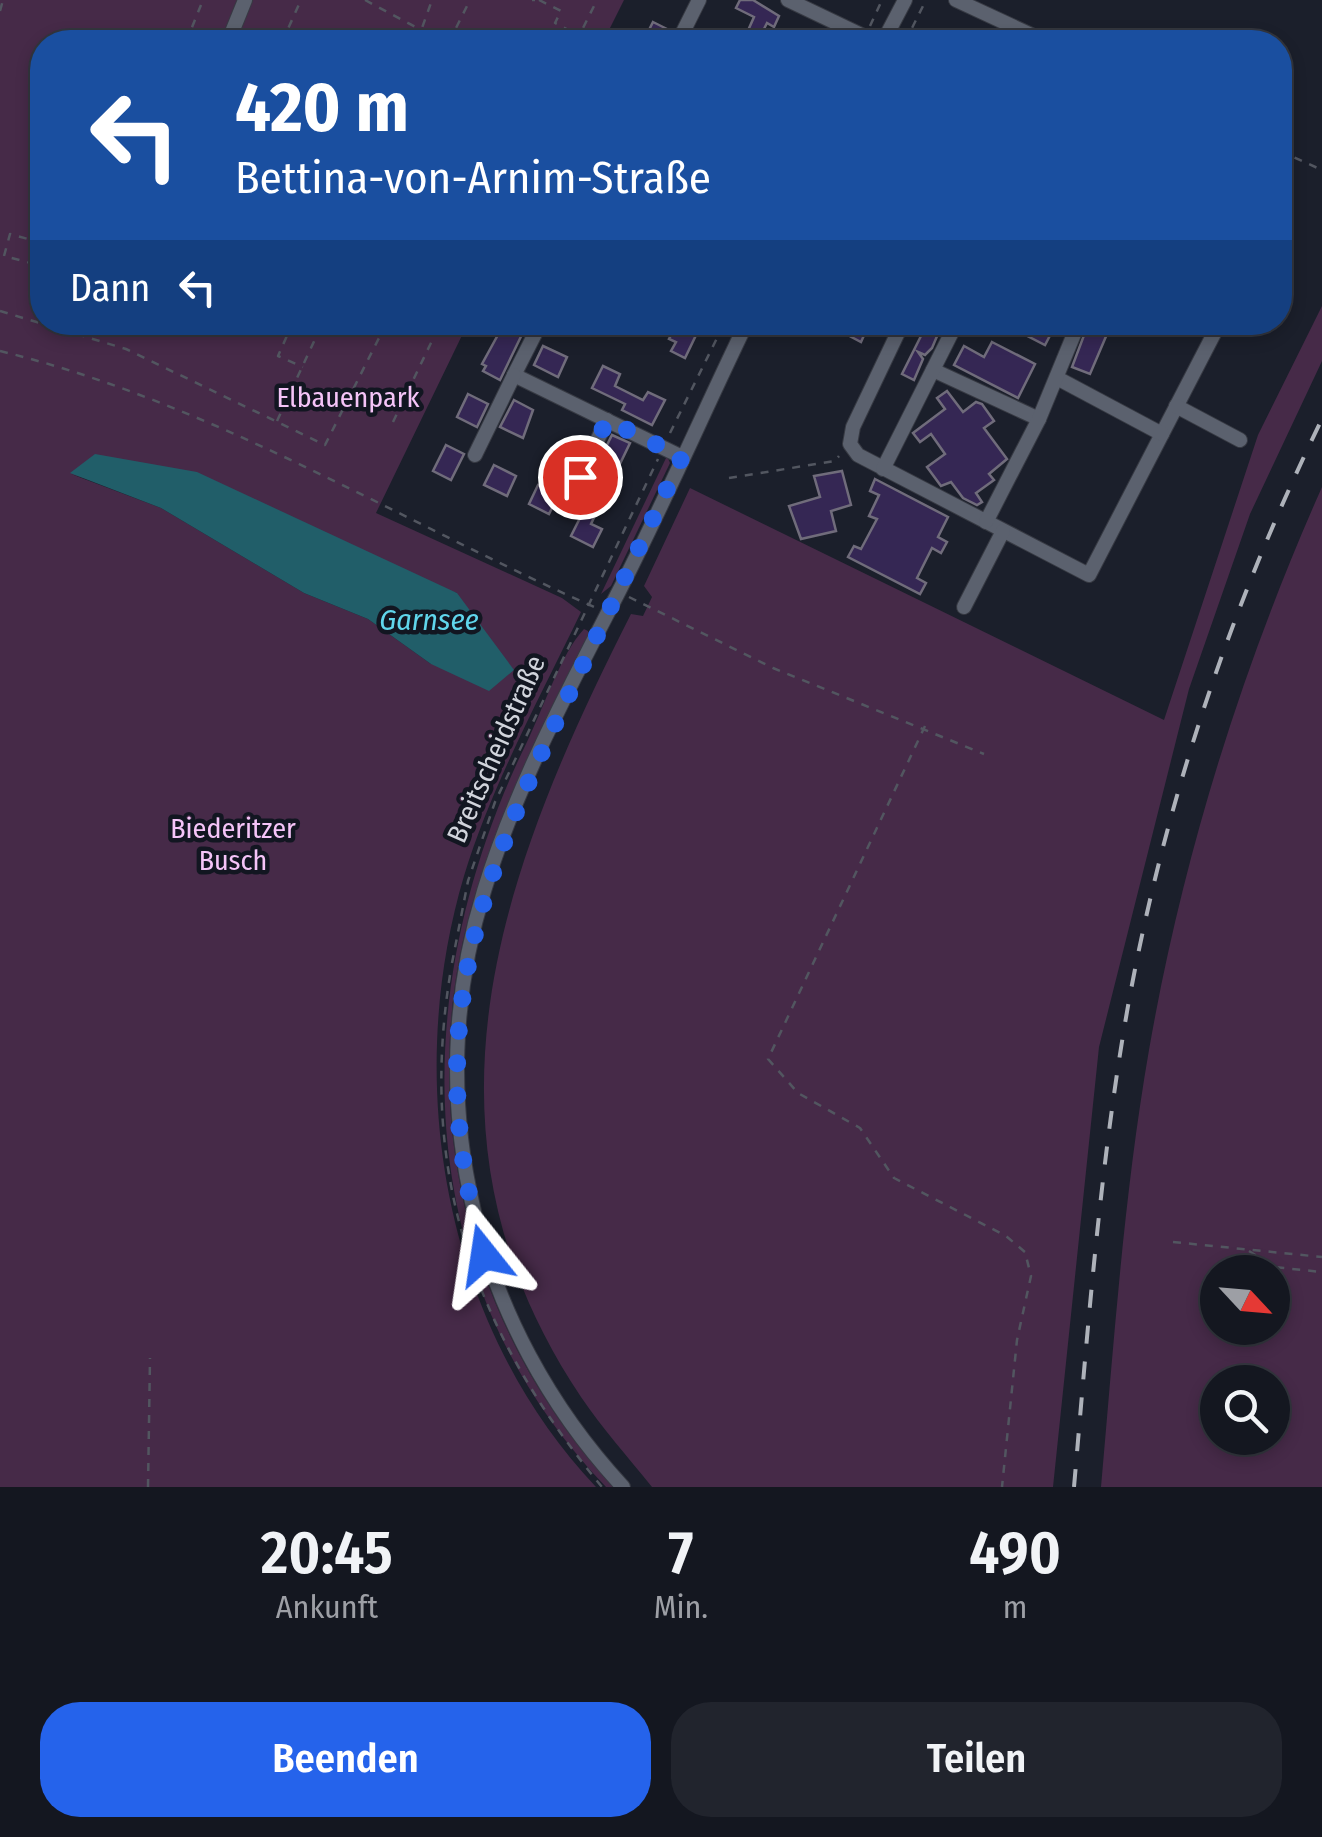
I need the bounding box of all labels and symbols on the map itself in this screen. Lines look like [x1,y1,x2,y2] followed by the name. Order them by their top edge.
[276,381,421,414] park label: Elbauenpark
[538,435,623,520] pin
[379,602,479,638] water label: Garnsee
[440,650,552,848] street label: Breitscheidstraße
[170,812,296,877] park label: Biederitzer Busch
[432,1203,536,1307] position arrow
[1200,1255,1290,1345] north arrow

